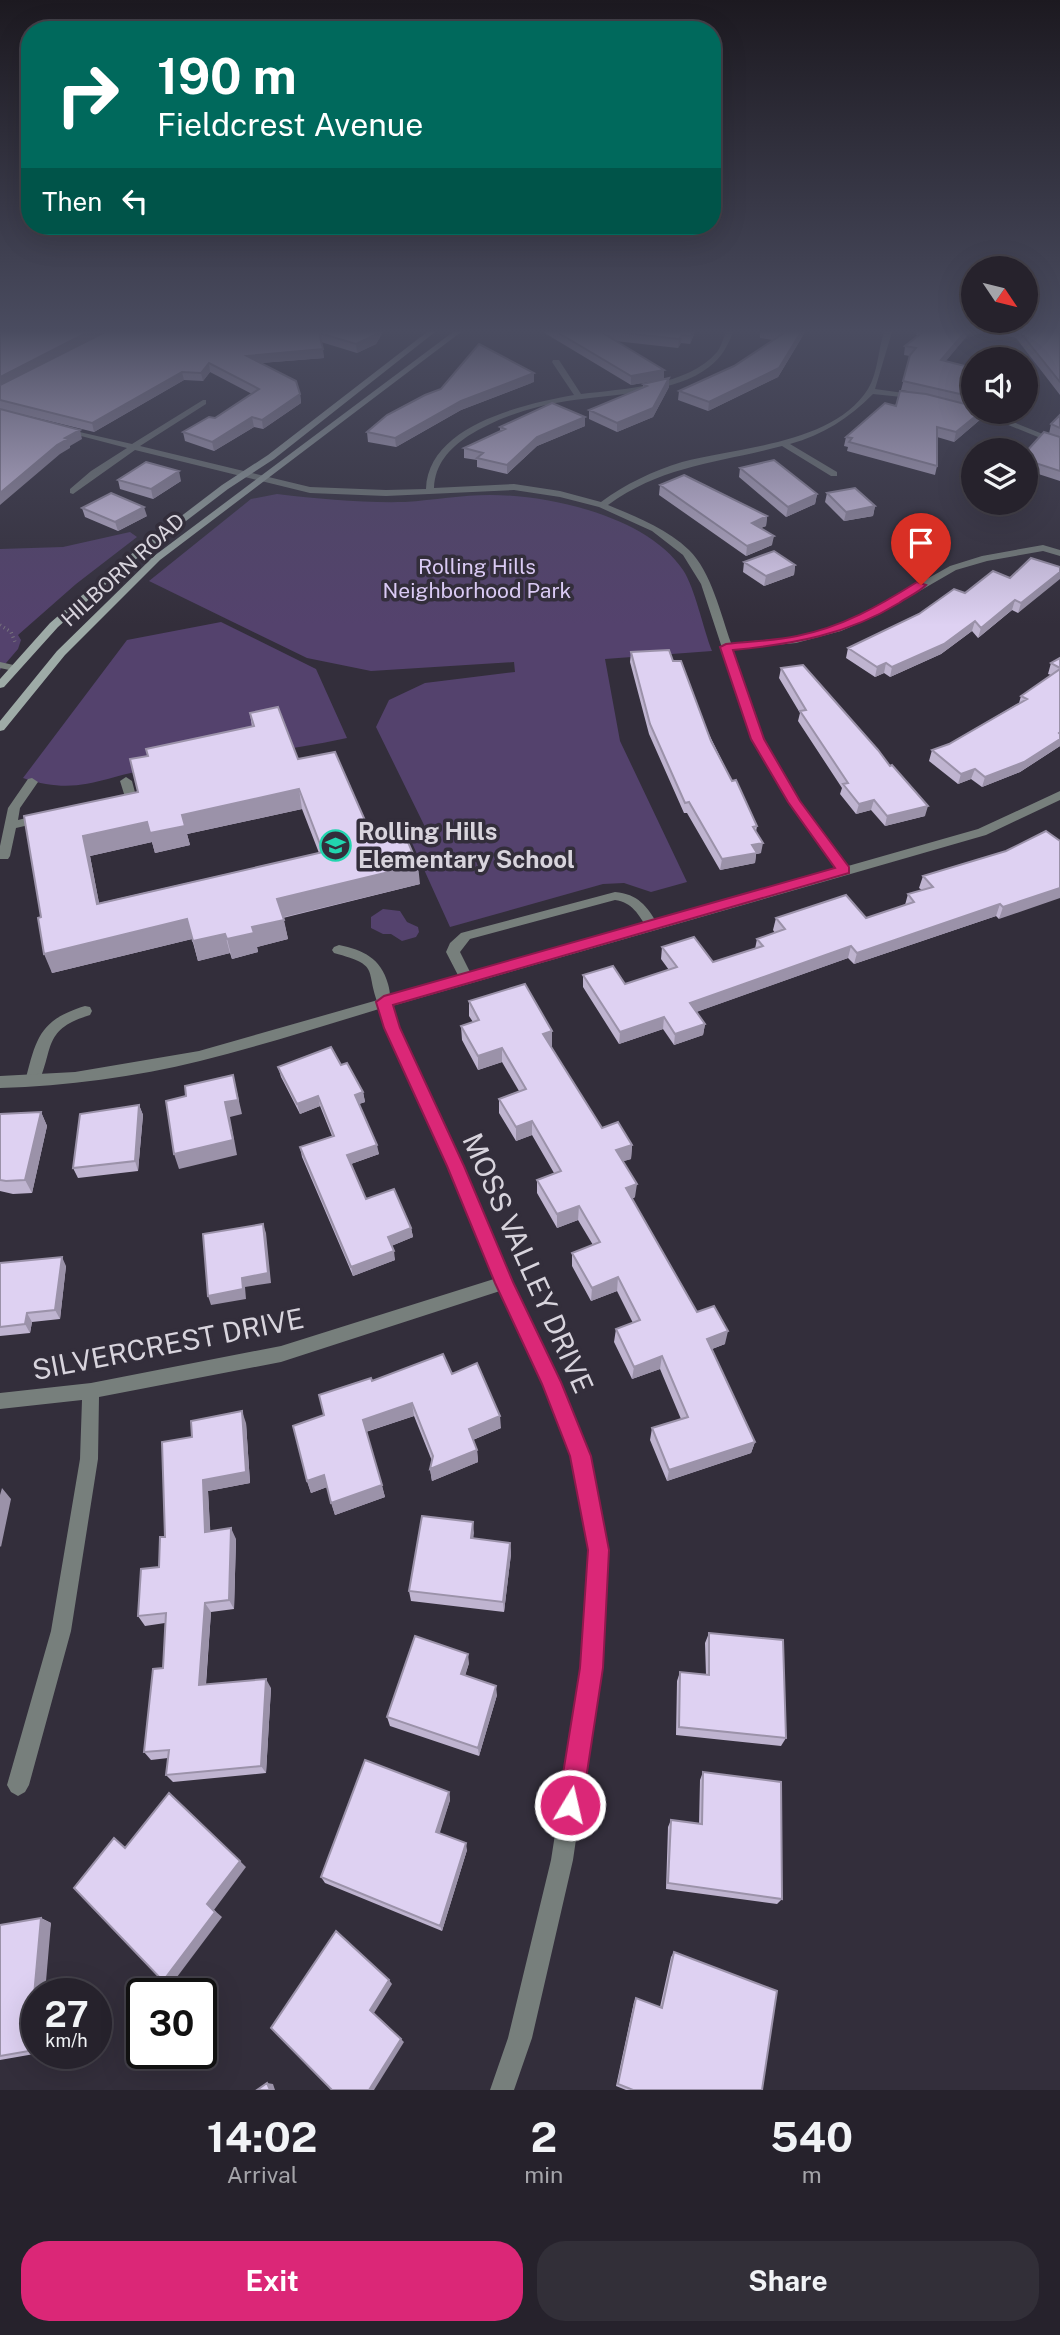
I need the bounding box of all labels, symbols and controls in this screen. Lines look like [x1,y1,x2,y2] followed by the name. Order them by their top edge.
[157,47,297,105] text: 190 m
[42,49,133,140] icon: right
[157,106,423,143] text: Fieldcrest Avenue
[116,182,154,220] icon: left
[42,186,102,217] text: Then
[961,256,1038,332] north arrow
[961,256,1038,515] map controls
[961,347,1038,424] button: sound
[961,438,1038,515] button: layers
[56,508,189,631] street label: HILBORN ROAD
[891,513,951,585] pin
[902,524,940,562] icon: arrive
[383,554,572,603] park label: Rolling Hills Neighborhood Park
[358,817,575,873] place label: Rolling Hills Elementary School
[318,829,352,863] school or university icon: Rolling Hills Elementary School
[456,1128,601,1398] street label: MOSS VALLEY DRIVE
[29,1301,306,1386] street label: SILVERCREST DRIVE
[533,1768,607,1842] position arrow
[126,1978,217,2069] speed limit sign: 30
[44,1994,89,2035] text: 27
[45,2030,88,2051] text: km/h
[207,2112,317,2161] text: 14:02
[530,2112,557,2161] text: 2
[770,2112,853,2161] text: 540
[227,2161,298,2188] text: Arrival
[524,2161,563,2188] text: min
[802,2161,822,2188] text: m
[21,2241,523,2321] button: Exit
[537,2241,1039,2321] button: Share

